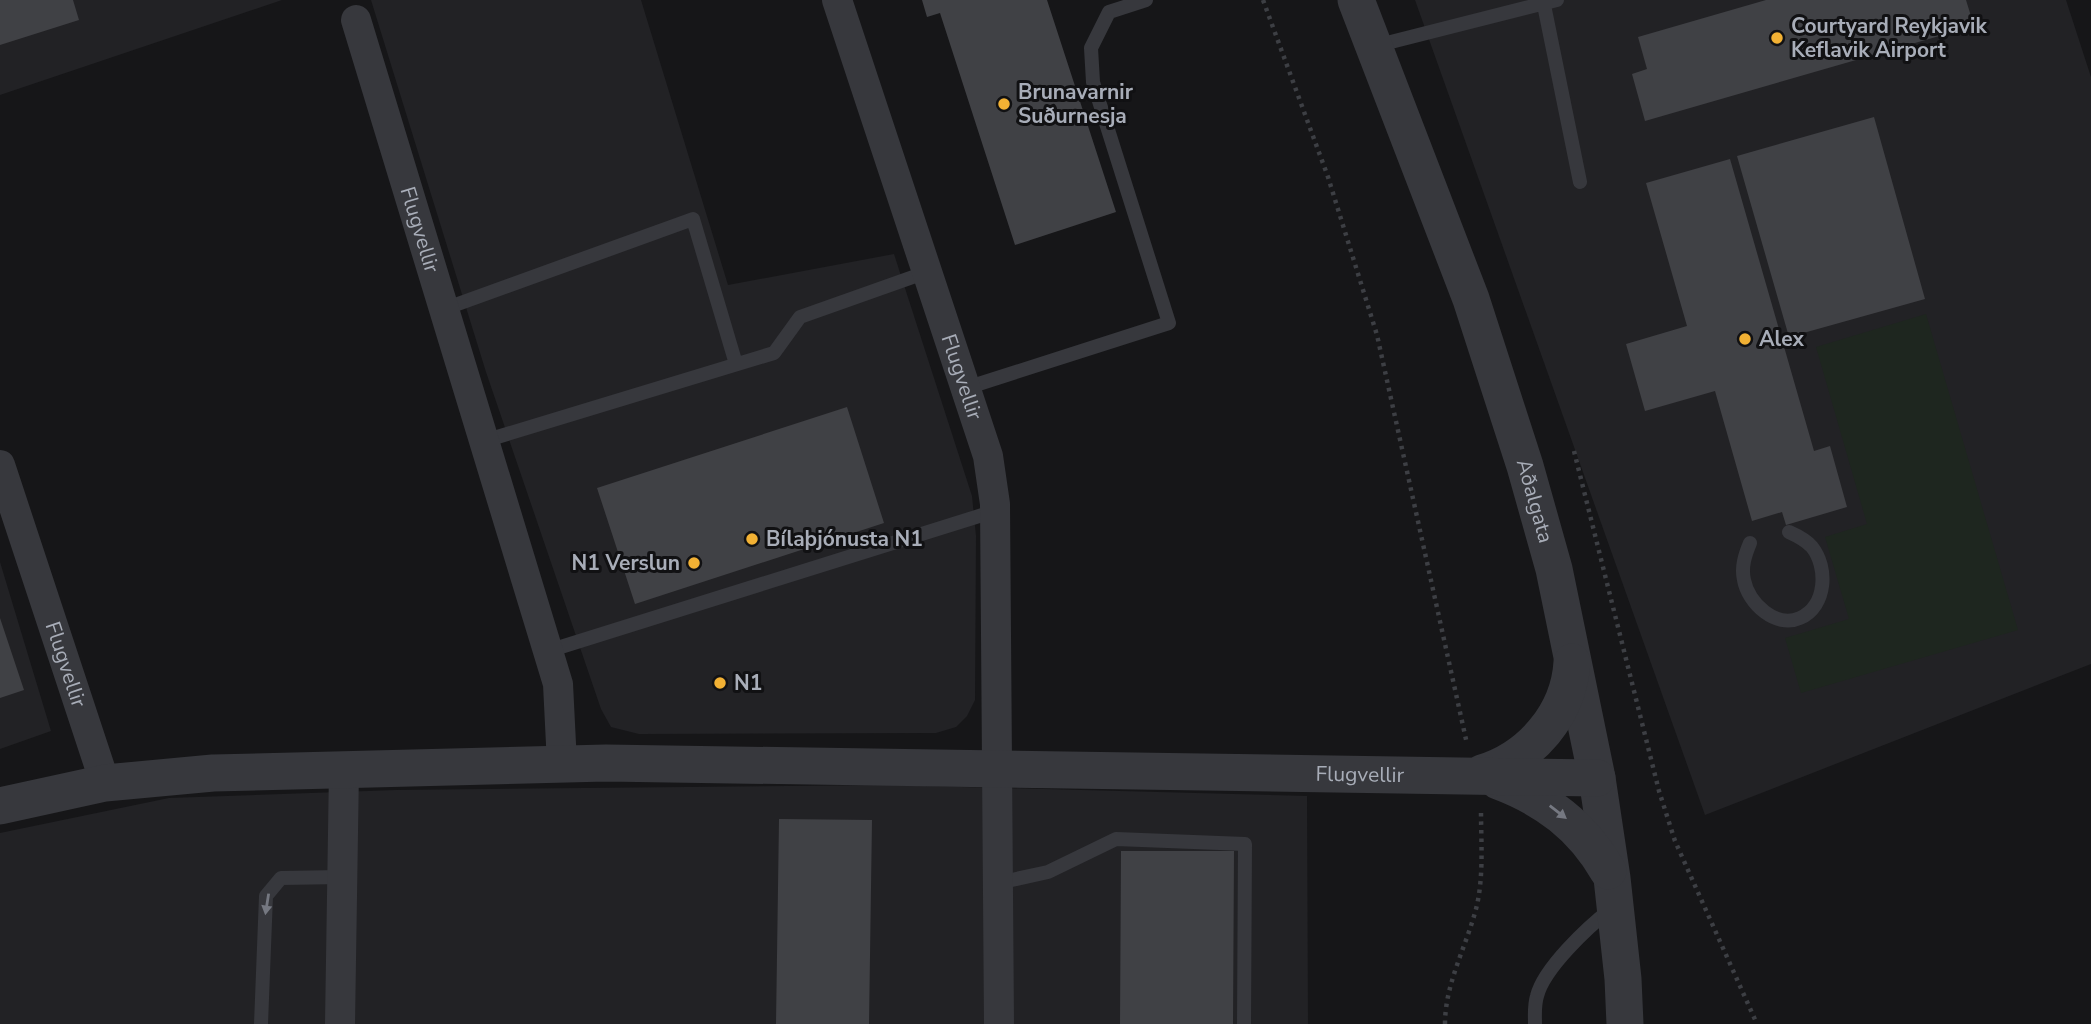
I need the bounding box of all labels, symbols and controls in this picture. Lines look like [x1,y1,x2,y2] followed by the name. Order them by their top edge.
[1791,12,1987,64] place label: Courtyard Reykjavik Keflavik Airport
[1769,30,1785,46] marker: Courtyard Reykjavik Keflavik Airport
[1018,78,1134,130] place label: Brunavarnir Suðurnesja
[996,96,1012,112] marker: Brunavarnir Suðurnesja
[393,183,446,276] street label: Flugvellir
[1759,325,1805,353] place label: Alex
[935,330,989,424] street label: Flugvellir
[1737,331,1753,347] marker: Alex
[1510,456,1560,546] street label: Aðalgata
[766,525,923,553] place label: Bílaþjónusta N1
[744,531,760,547] marker: Bílaþjónusta N1
[571,549,680,577] place label: N1 Verslun
[686,555,702,571] marker: N1 Verslun
[39,618,93,711] street label: Flugvellir
[734,669,762,697] place label: N1
[712,675,728,691] marker: N1
[1315,760,1405,789] street label: Flugvellir
[1548,805,1566,820] one-way arrow
[261,894,272,916] one-way arrow

